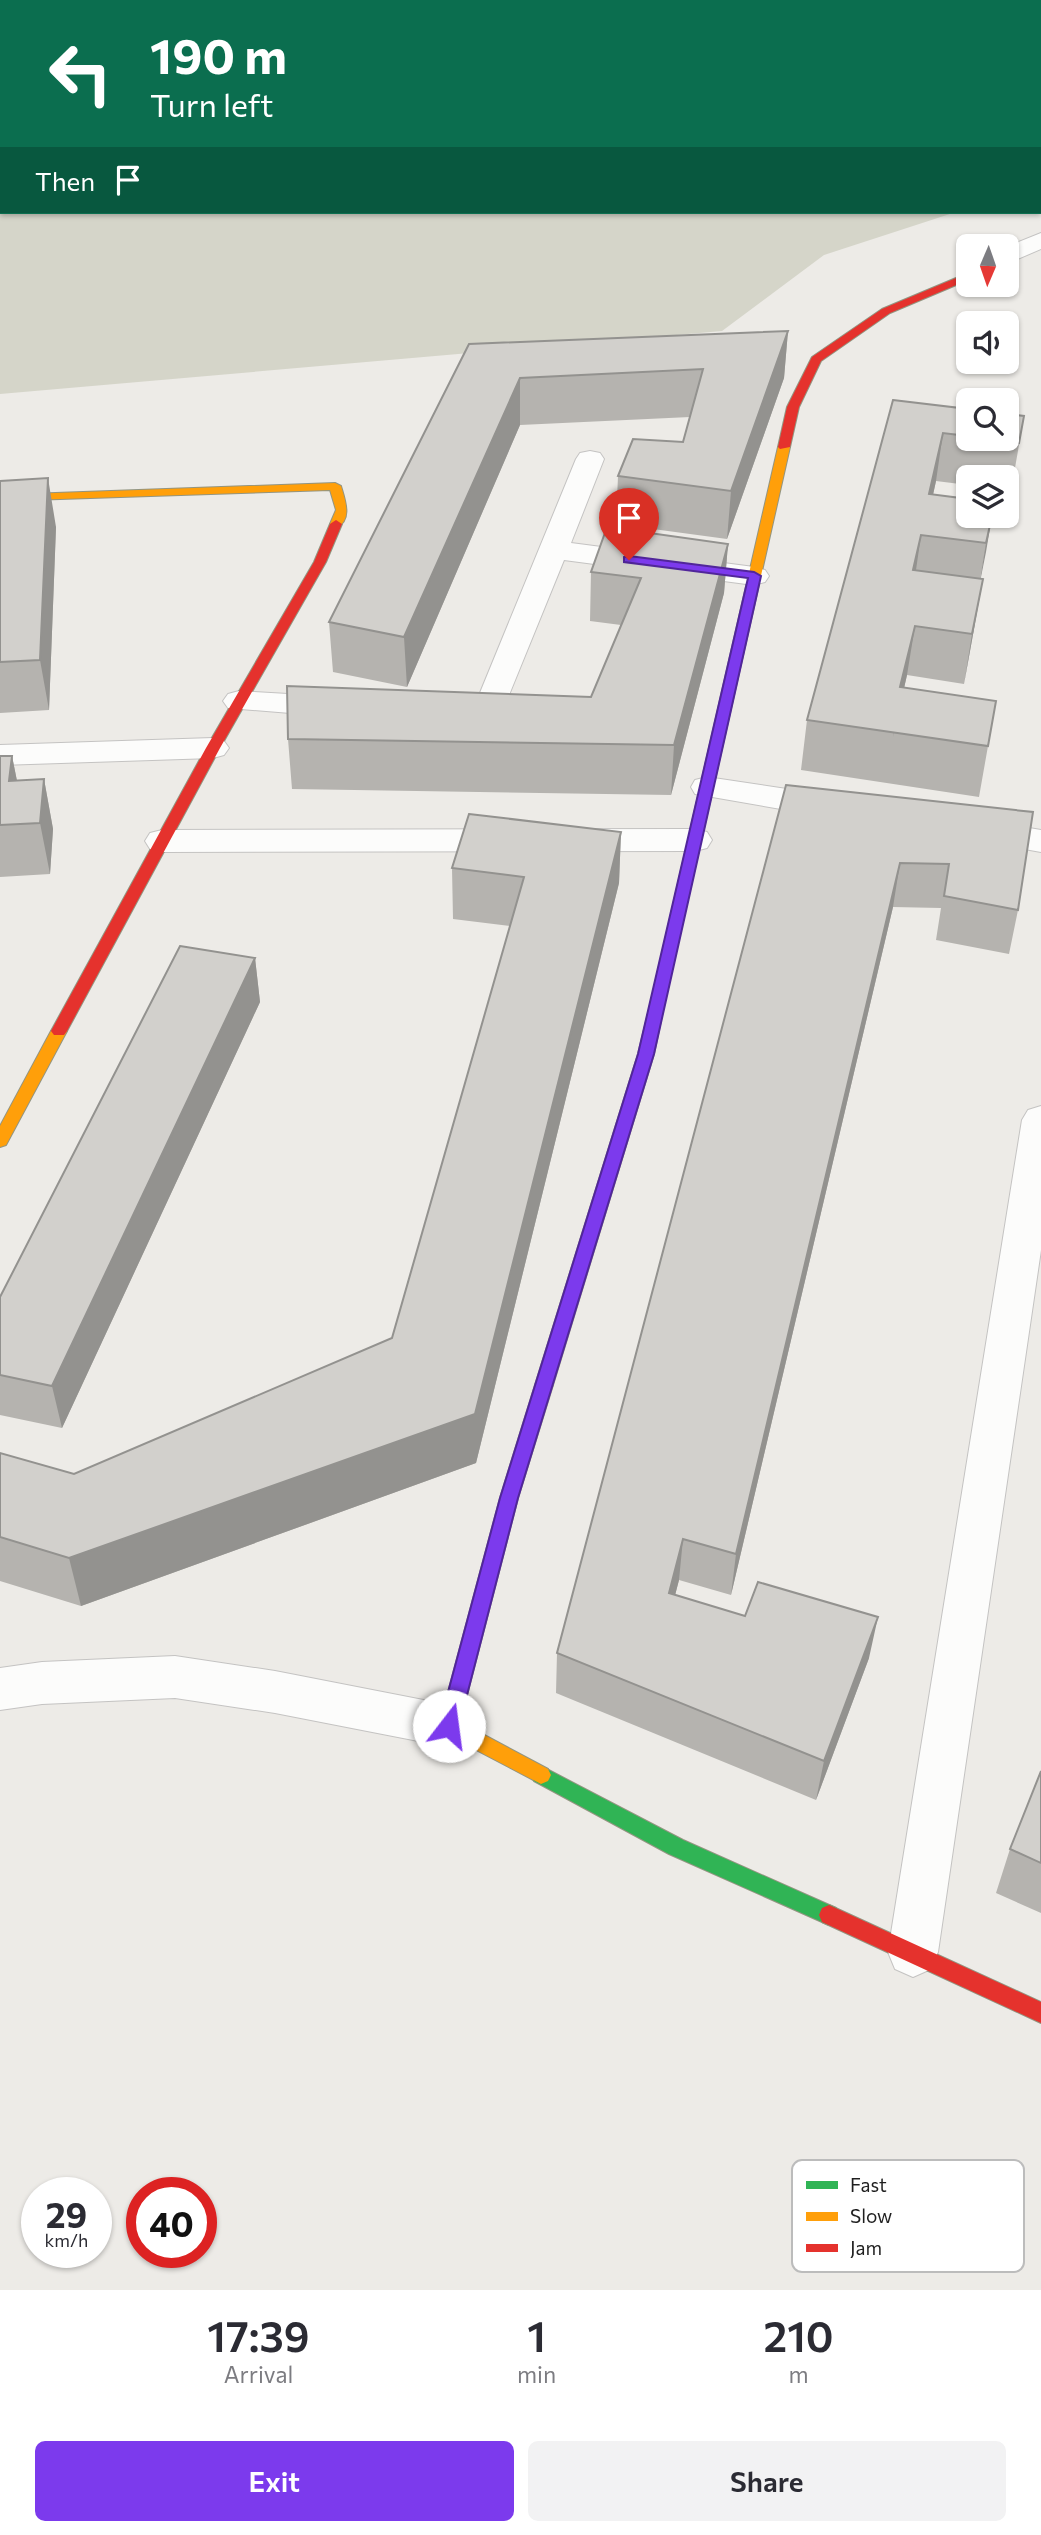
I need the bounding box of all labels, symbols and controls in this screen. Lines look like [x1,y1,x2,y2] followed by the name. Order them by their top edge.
[150,24,287,84] text: 190 m
[35,28,126,119] icon: left
[150,84,274,124] text: Turn left
[109,161,147,199] icon: arrive
[35,165,95,196] text: Then
[956,234,1018,298] north arrow
[956,234,1019,528] map controls
[956,311,1019,374] button: sound
[956,388,1019,451] button: search
[956,465,1019,528] button: layers
[599,488,659,560] pin
[610,499,648,537] icon: arrive
[412,1689,486,1763] position arrow
[792,2160,1024,2272] legend
[850,2173,887,2196] text: Fast
[126,2177,217,2268] speed limit sign: 40
[46,2192,87,2235] text: 29
[850,2204,892,2227] text: Slow
[45,2229,88,2251] text: km/h
[850,2236,882,2259] text: Jam
[207,2309,310,2361] text: 17:39
[527,2309,546,2361] text: 1
[763,2309,834,2361] text: 210
[224,2360,293,2388] text: Arrival
[517,2360,556,2388] text: min
[789,2360,809,2388] text: m
[35,2441,514,2521] button: Exit
[528,2441,1006,2521] button: Share

